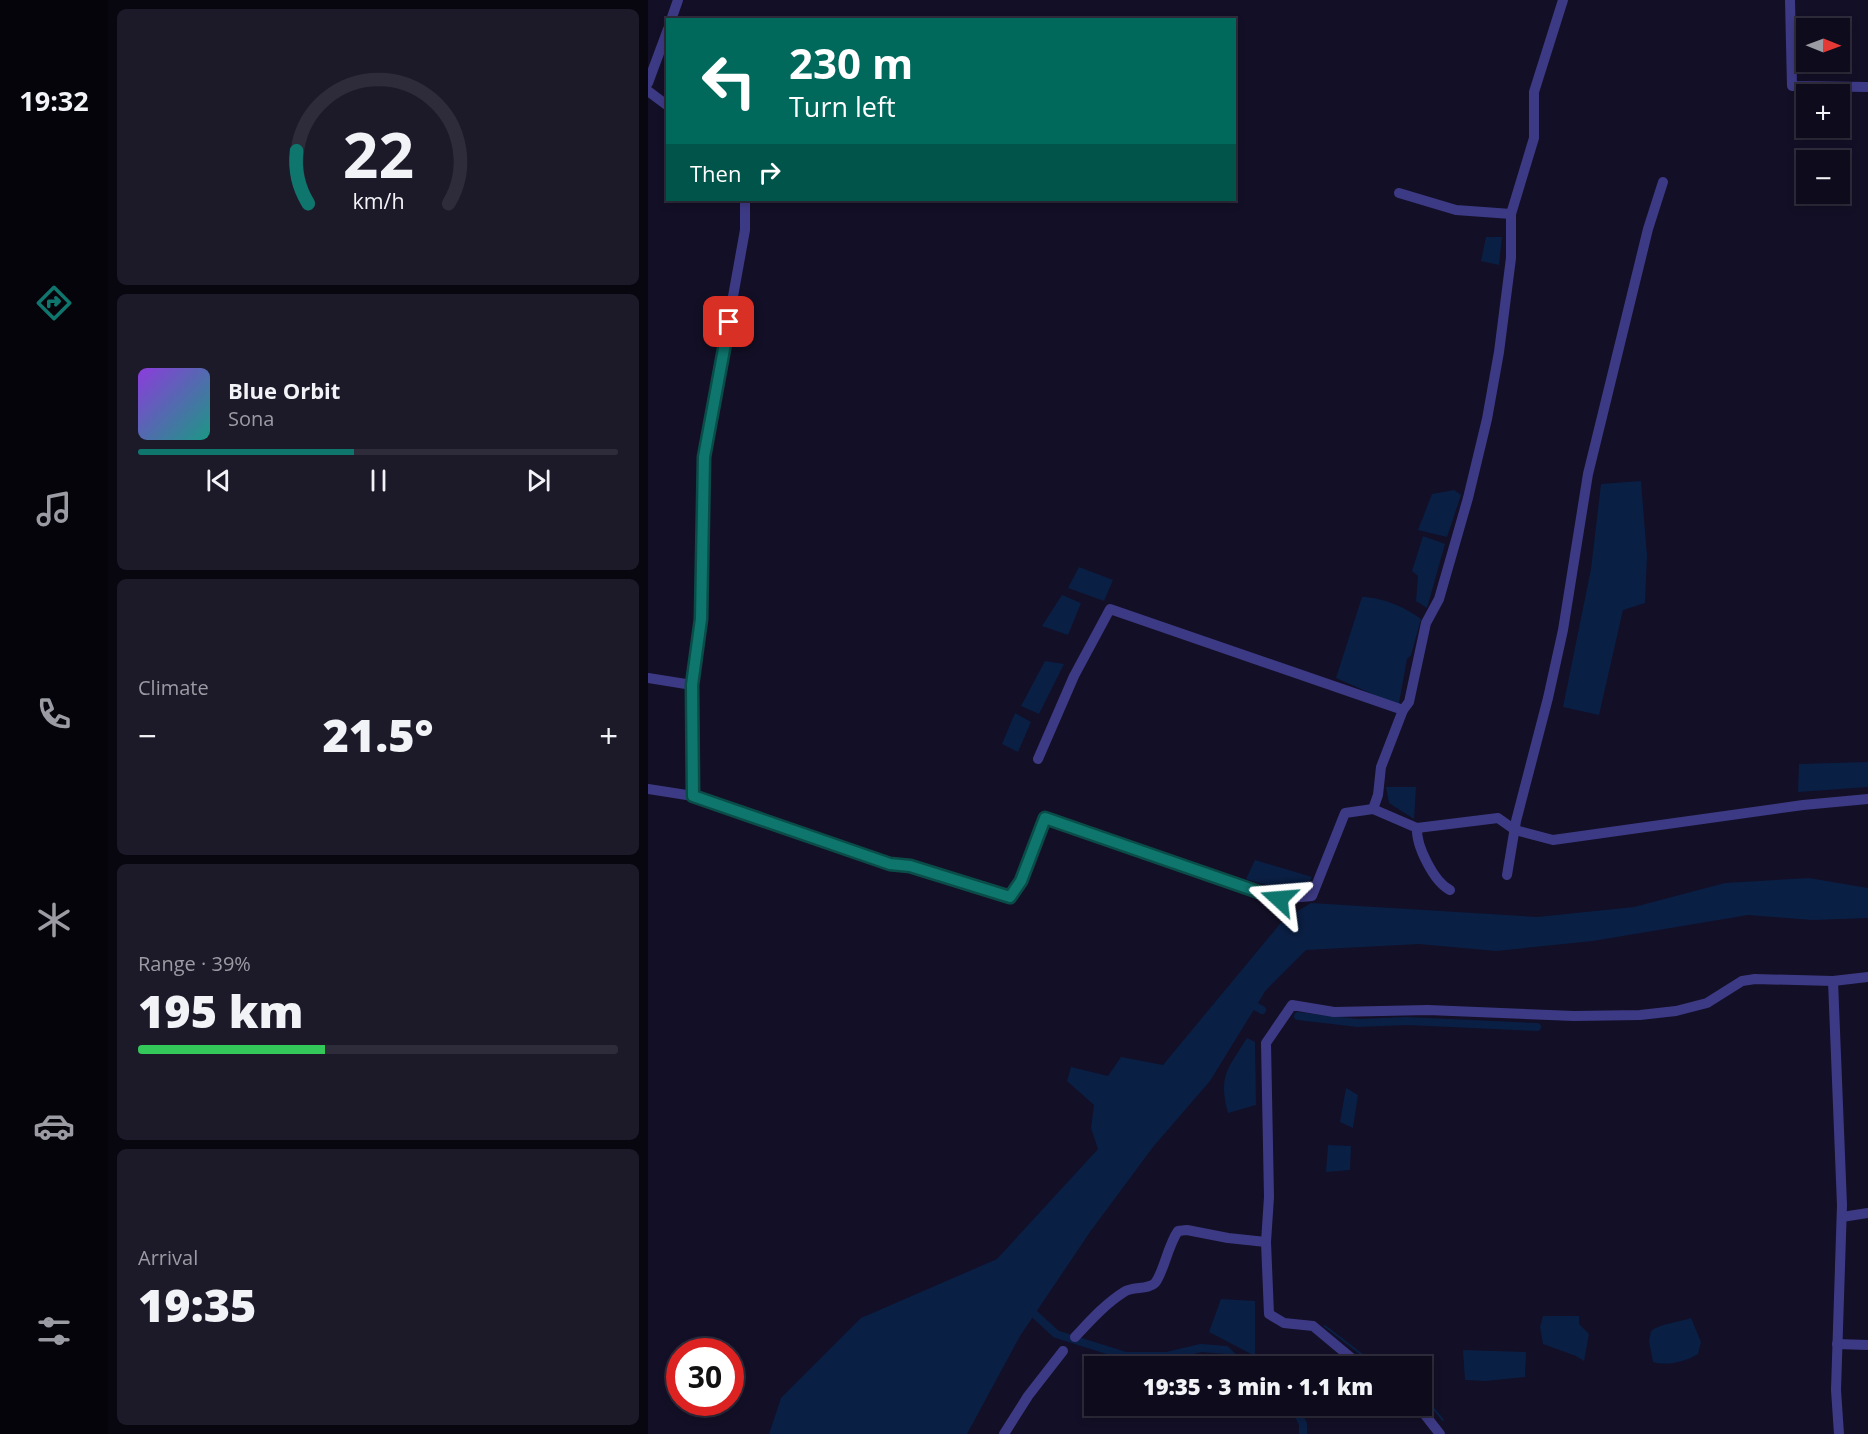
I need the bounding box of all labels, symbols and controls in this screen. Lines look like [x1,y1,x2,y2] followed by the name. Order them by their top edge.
[1796,18,1850,72] north arrow
[1796,18,1850,204] map controls
[789,34,913,91] text: 230 m
[690,42,768,120] icon: left
[19,82,89,119] text: 19:32
[1796,84,1850,138] button: +
[789,88,896,125] text: Turn left
[342,111,414,196] text: 22
[1796,150,1850,204] button: −
[753,156,786,189] icon: right
[690,158,741,188] text: Then
[352,186,404,215] text: km/h
[33,282,75,324] icon: directions
[703,296,754,347] pin
[712,305,745,338] icon: arrive
[228,375,340,405] text: Blue Orbit
[228,405,274,432] text: Sona
[202,464,235,497] icon: previous
[362,464,395,497] icon: pause
[522,464,555,497] icon: next
[33,488,75,530] icon: music
[138,674,209,701] text: Climate
[33,693,75,735] icon: phone
[322,704,434,765] text: 21.5°
[138,713,157,758] text: −
[599,713,618,758] text: +
[1247,867,1311,931] position arrow
[33,899,75,941] icon: climate
[138,950,251,977] text: Range · 39%
[138,980,303,1041] text: 195 km
[33,1105,75,1147] icon: car
[138,1244,198,1271] text: Arrival
[138,1274,256,1335] text: 19:35
[33,1310,75,1352] icon: filters
[666,1338,744,1416] speed limit sign: 30
[1143,1371,1373,1401] text: 19:35 · 3 min · 1.1 km

